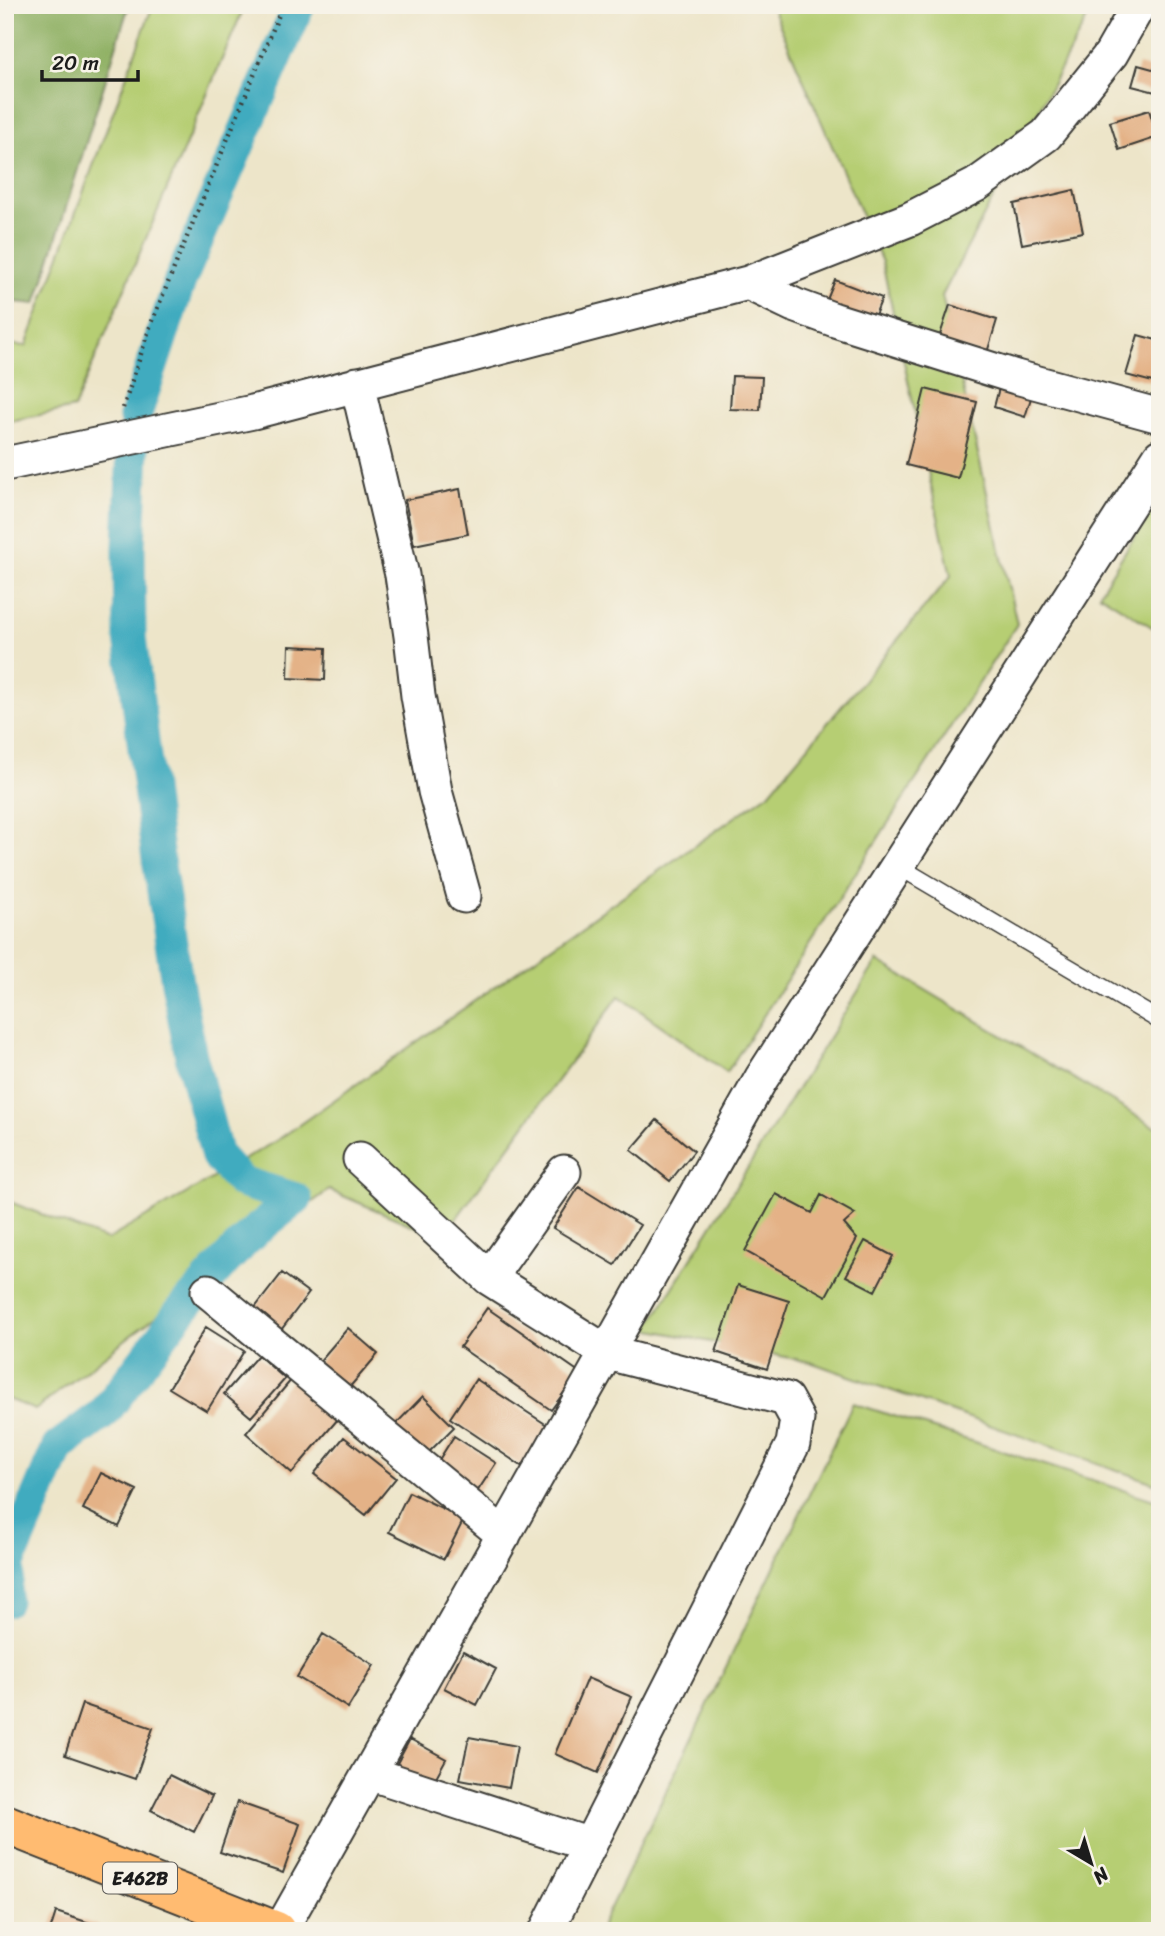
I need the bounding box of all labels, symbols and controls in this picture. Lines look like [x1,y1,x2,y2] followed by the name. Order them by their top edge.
[42,38,138,82] scale bar
[52,44,99,82] text: 20 m
[1056,1828,1126,1898] north arrow
[1085,1858,1117,1894] text: N
[103,1862,177,1894] road number: E462B

